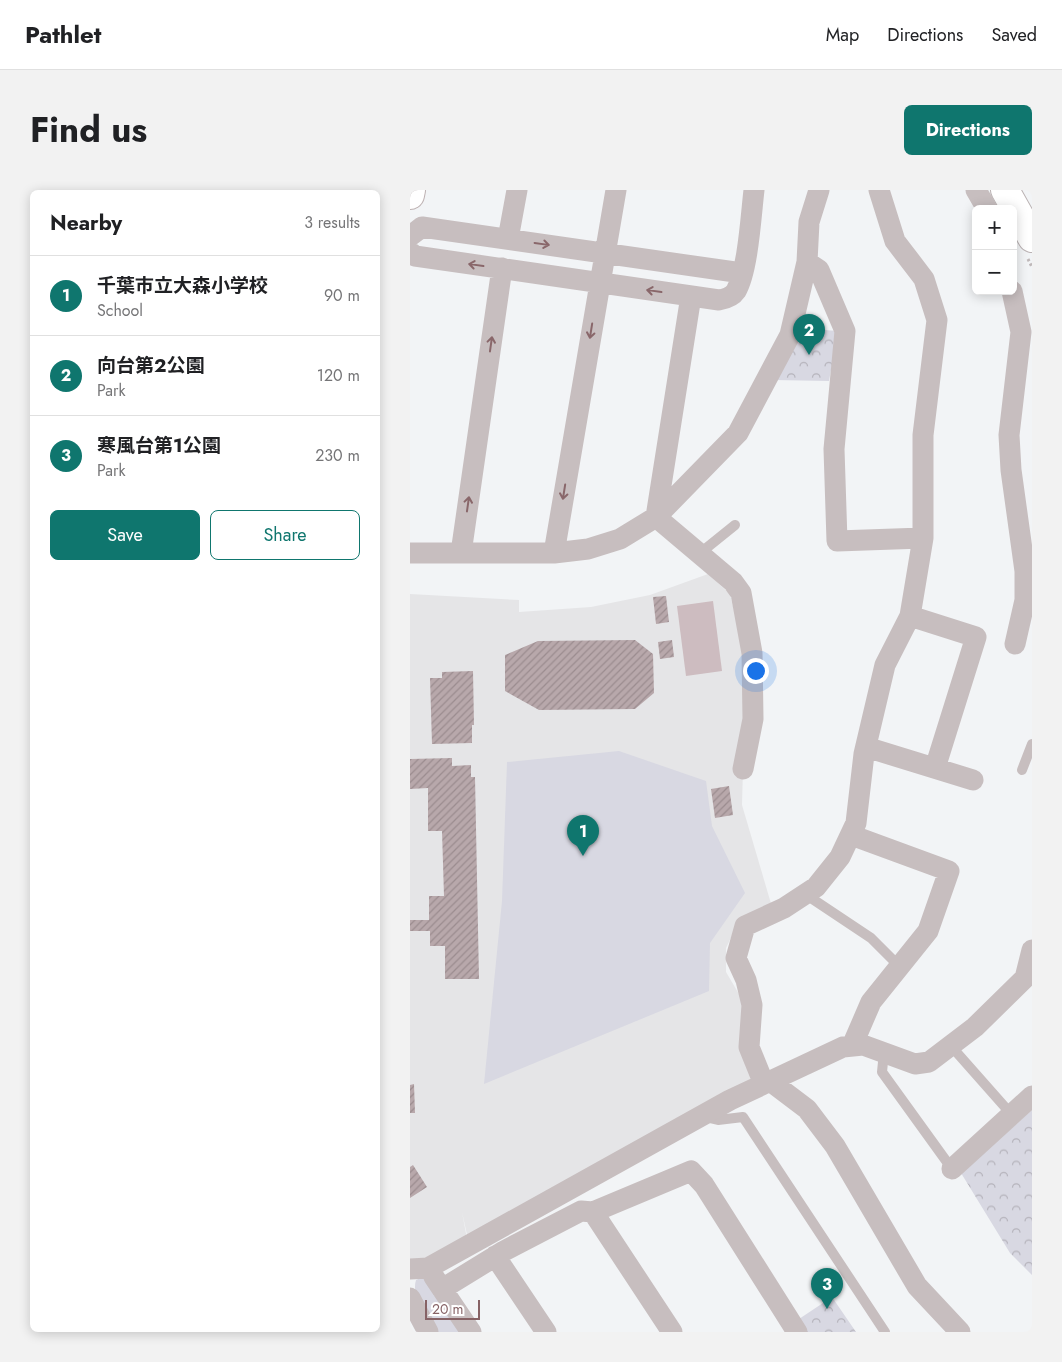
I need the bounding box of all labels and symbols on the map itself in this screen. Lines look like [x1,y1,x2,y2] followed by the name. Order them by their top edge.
[534,240,550,250] one-way arrow
[468,259,484,269] one-way arrow
[646,286,662,296] one-way arrow
[793,314,825,355] pin: 2
[585,323,595,339] one-way arrow
[486,336,496,352] one-way arrow
[559,483,569,499] one-way arrow
[463,497,473,513] one-way arrow
[743,658,769,684] your location
[567,815,599,856] pin: 1
[811,1268,843,1309] pin: 3
[425,1297,480,1320] scale bar

